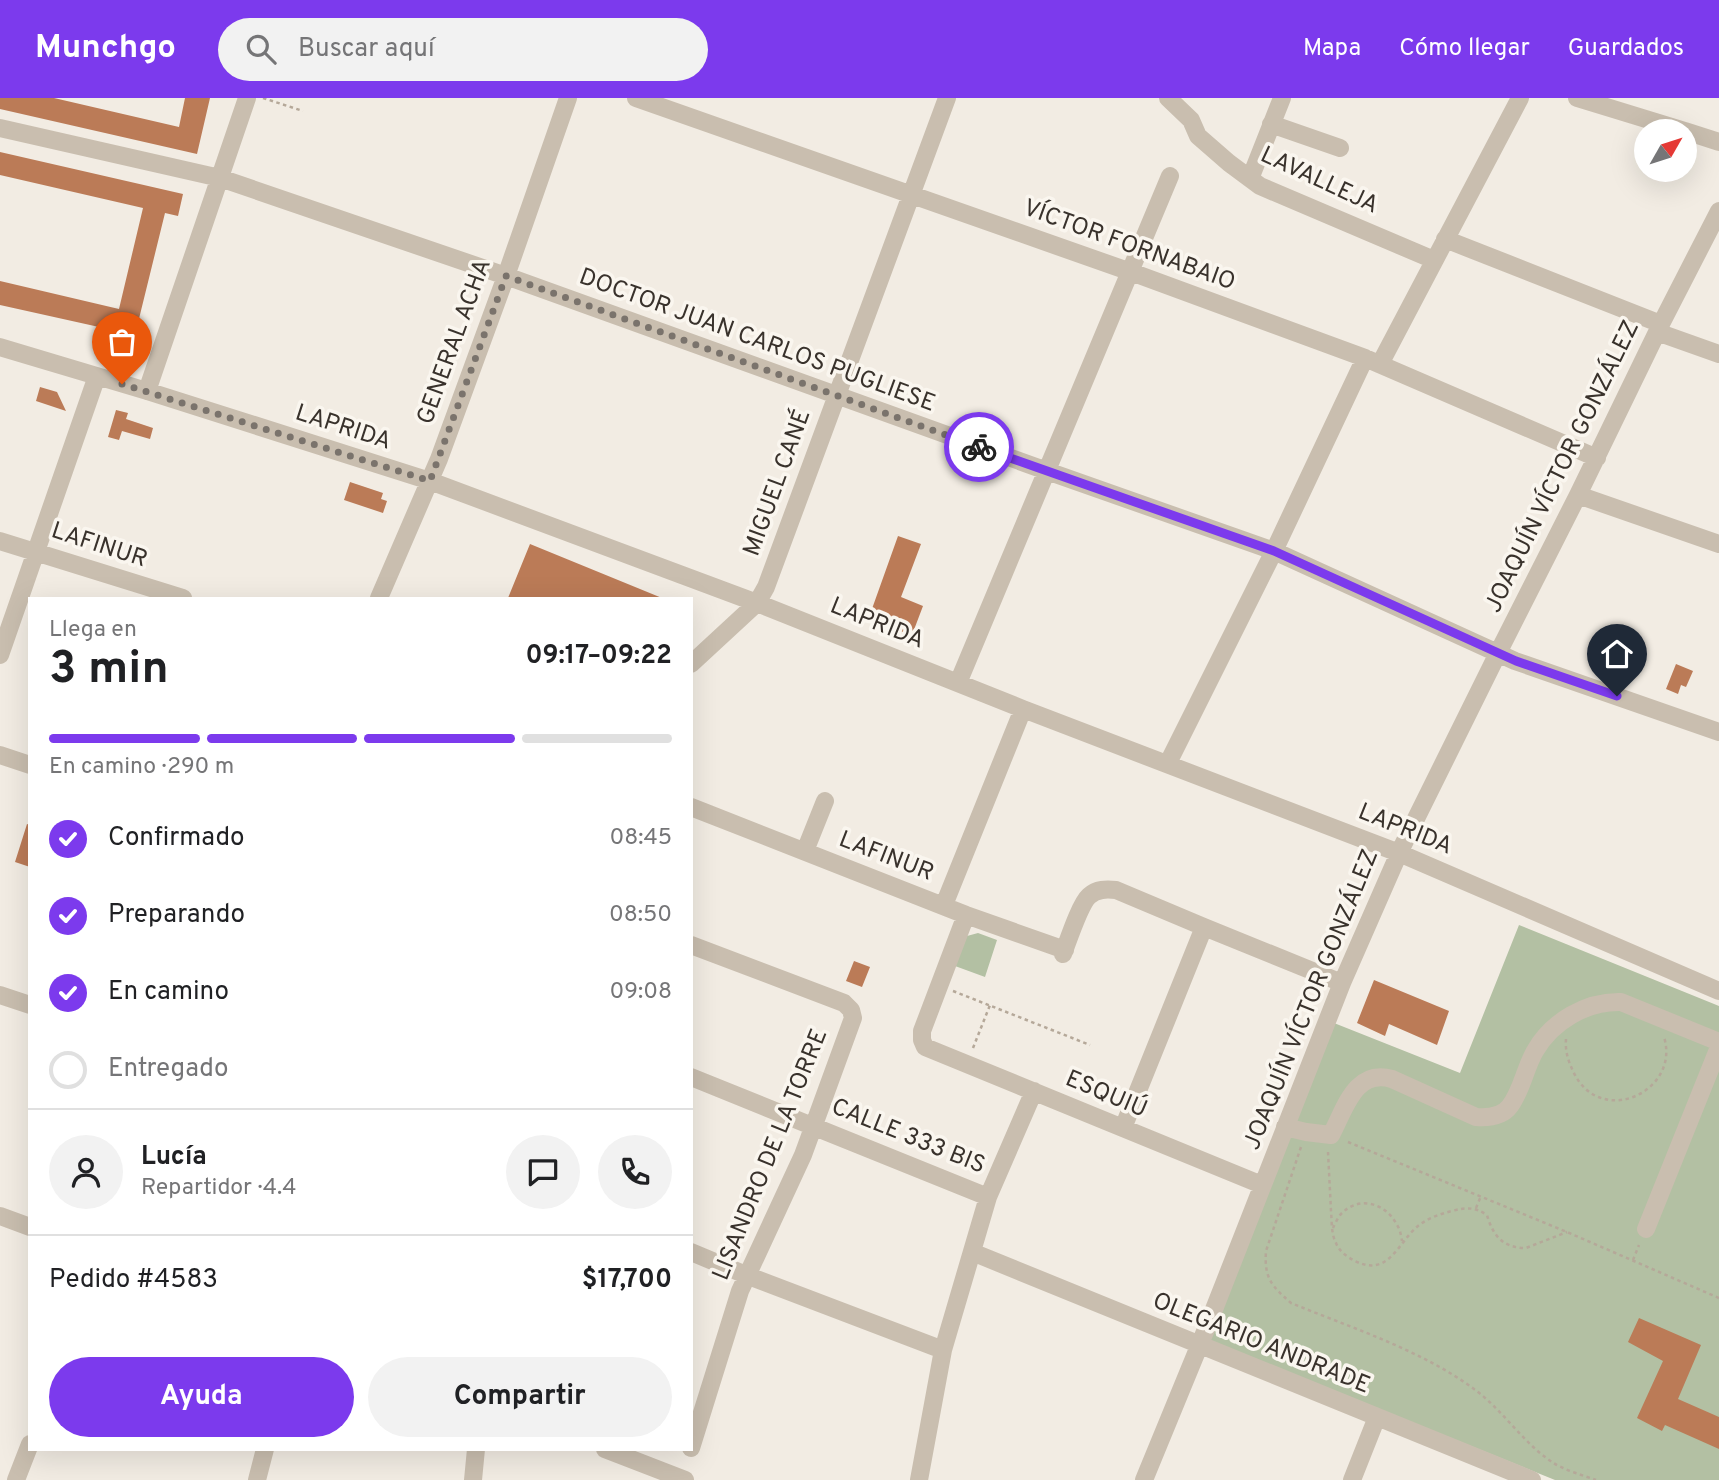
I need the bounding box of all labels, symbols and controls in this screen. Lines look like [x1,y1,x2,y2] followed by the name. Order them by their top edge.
[218,18,708,81] search box
[35,28,176,70] text: Munchgo
[242,30,280,68] icon: search
[298,33,435,66] text: Buscar aquí
[1303,34,1361,64] text: Mapa
[1399,34,1530,64] text: Cómo llegar
[1568,34,1684,64] text: Guardados
[1634,119,1698,182] north arrow
[1634,119,1697,182] map controls
[1255,141,1383,221] street label: LAVALLEJA
[1019,192,1240,298] street label: VÍCTOR FORNABAIO
[411,255,499,429] street label: GENERAL ACHA
[575,262,939,420] street label: DOCTOR JUAN CARLOS PUGLIESE
[92,312,152,384] pin
[1477,315,1647,618] street label: JOAQUÍN VÍCTOR GONZÁLEZ
[103,323,141,361] icon: bag
[291,398,395,458] street label: LAPRIDA
[736,405,818,560] street label: MIGUEL CANÉ
[944,412,1014,482] courier
[960,428,998,466] icon: bike
[47,516,151,576] street label: LAFINUR
[825,592,929,656] street label: LAPRIDA
[49,616,137,645] text: Llega en
[1587,624,1647,696] pin
[1598,635,1636,673] icon: home
[525,640,672,673] text: 09:17–09:22
[49,641,169,700] text: 3 min
[49,753,234,782] text: En camino · 290 m
[1353,798,1457,862] street label: LAPRIDA
[49,820,87,858] icon: check
[108,822,245,855] text: Confirmado
[609,824,672,853] text: 08:45
[834,825,938,889] street label: LAFINUR
[1236,845,1386,1155] street label: JOAQUÍN VÍCTOR GONZÁLEZ
[49,897,87,935] icon: check
[108,899,245,932] text: Preparando
[609,901,672,930] text: 08:50
[49,974,87,1012] icon: check
[108,976,229,1009] text: En camino
[610,978,672,1007] text: 09:08
[707,1025,835,1285] street label: LISANDRO DE LA TORRE
[108,1053,228,1086] text: Entregado
[1061,1063,1152,1126] street label: ESQUIÚ
[827,1092,989,1182] street label: CALLE 333 BIS
[49,1135,123,1209] button: person
[506,1135,580,1209] button: chat
[598,1135,672,1209] button: phone
[141,1141,207,1174] text: Lucía
[141,1174,297,1203] text: Repartidor · 4.4
[49,1264,218,1297] text: Pedido #4583
[582,1264,672,1297] text: $17,700
[1148,1287,1374,1401] street label: OLEGARIO ANDRADE
[49,1357,354,1437] button: Ayuda
[368,1357,672,1437] button: Compartir

